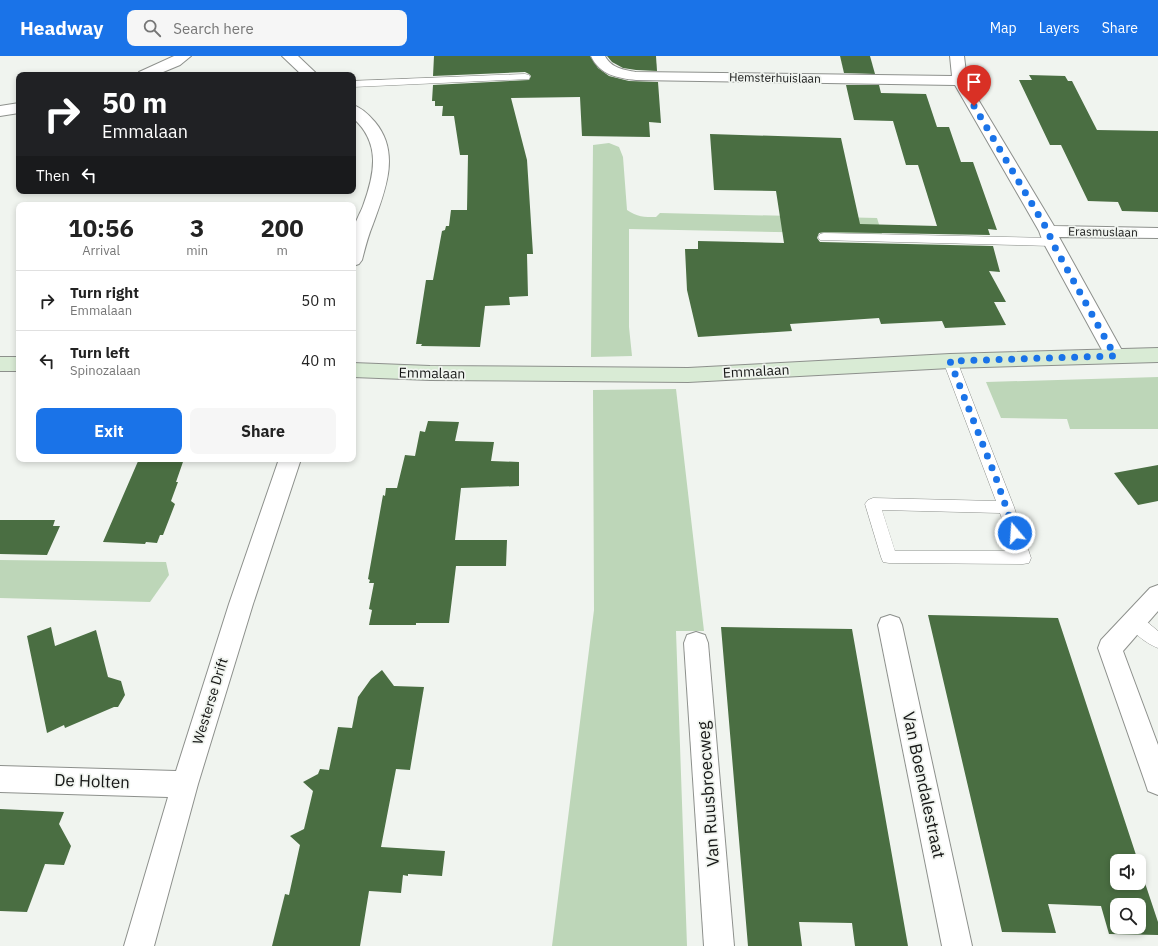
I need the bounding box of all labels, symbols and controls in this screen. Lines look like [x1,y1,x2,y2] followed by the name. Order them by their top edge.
[127,10,407,46] search box
[20,16,103,40] text: Headway
[141,17,163,39] icon: search
[173,19,254,38] text: Search here
[990,19,1017,37] text: Map
[1039,19,1080,37] text: Layers
[1102,19,1138,37] text: Share
[957,65,991,106] pin
[729,69,821,86] street label: Hemsterhuislaan
[963,71,985,93] icon: arrive
[102,84,167,121] text: 50 m
[36,88,88,140] icon: right
[102,120,188,143] text: Emmalaan
[78,164,100,186] icon: left
[36,166,70,185] text: Then
[68,212,134,244] text: 10:56
[190,212,204,244] text: 3
[260,212,304,244] text: 200
[1068,223,1138,240] street label: Erasmuslaan
[82,242,120,259] text: Arrival
[186,242,208,259] text: min
[276,242,288,259] text: m
[70,283,139,302] text: Turn right
[36,290,58,312] icon: right
[301,291,336,310] text: 50 m
[70,302,132,319] text: Emmalaan
[70,343,130,362] text: Turn left
[36,350,58,372] icon: left
[301,351,336,370] text: 40 m
[722,360,790,382] street label: Emmalaan
[70,362,141,379] text: Spinozalaan
[398,363,466,383] street label: Emmalaan
[36,408,182,454] button: Exit
[190,408,336,454] button: Share
[994,512,1036,554] position arrow
[188,655,232,747] street label: Westerse Drift
[898,710,950,860] street label: Van Boendalestraat
[692,721,724,867] street label: Van Ruusbroecweg
[54,769,130,793] street label: De Holten
[1110,854,1146,934] map controls
[1110,854,1146,890] button: sound
[1110,898,1146,934] button: search

